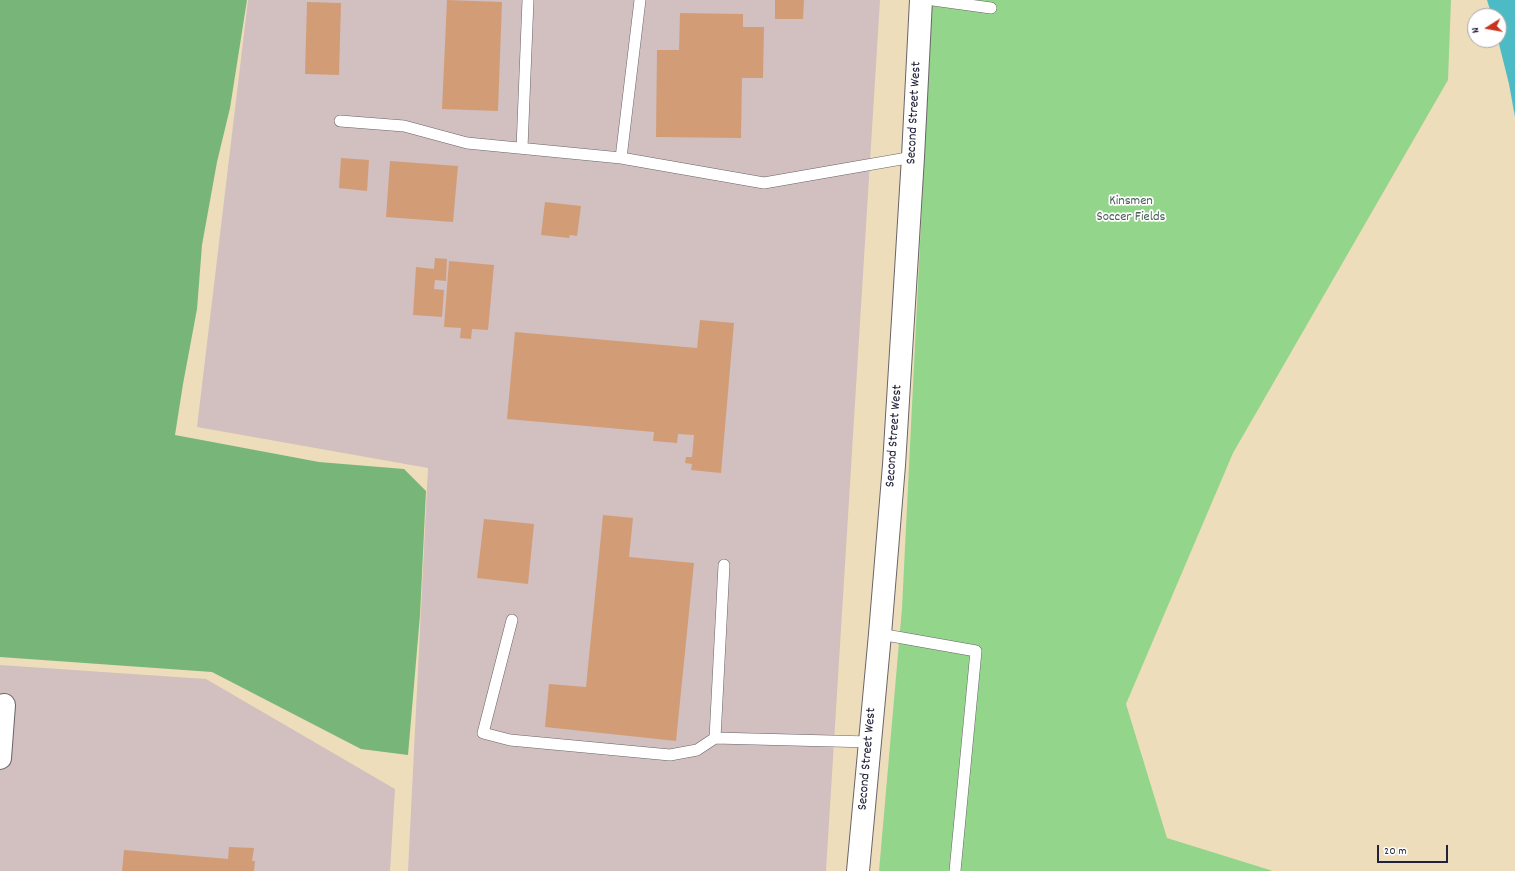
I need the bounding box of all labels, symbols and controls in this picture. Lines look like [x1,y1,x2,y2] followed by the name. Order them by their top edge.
[1467,8,1507,48] north arrow
[1468,26,1485,34] text: N
[904,61,926,165] street label: Second Street West
[1097,194,1165,226] park label: Kinsmen Soccer Fields
[883,384,907,488] street label: Second Street West
[855,707,881,811] street label: Second Street West
[1379,837,1450,863] scale bar
[1384,843,1407,860] text: 20 m

